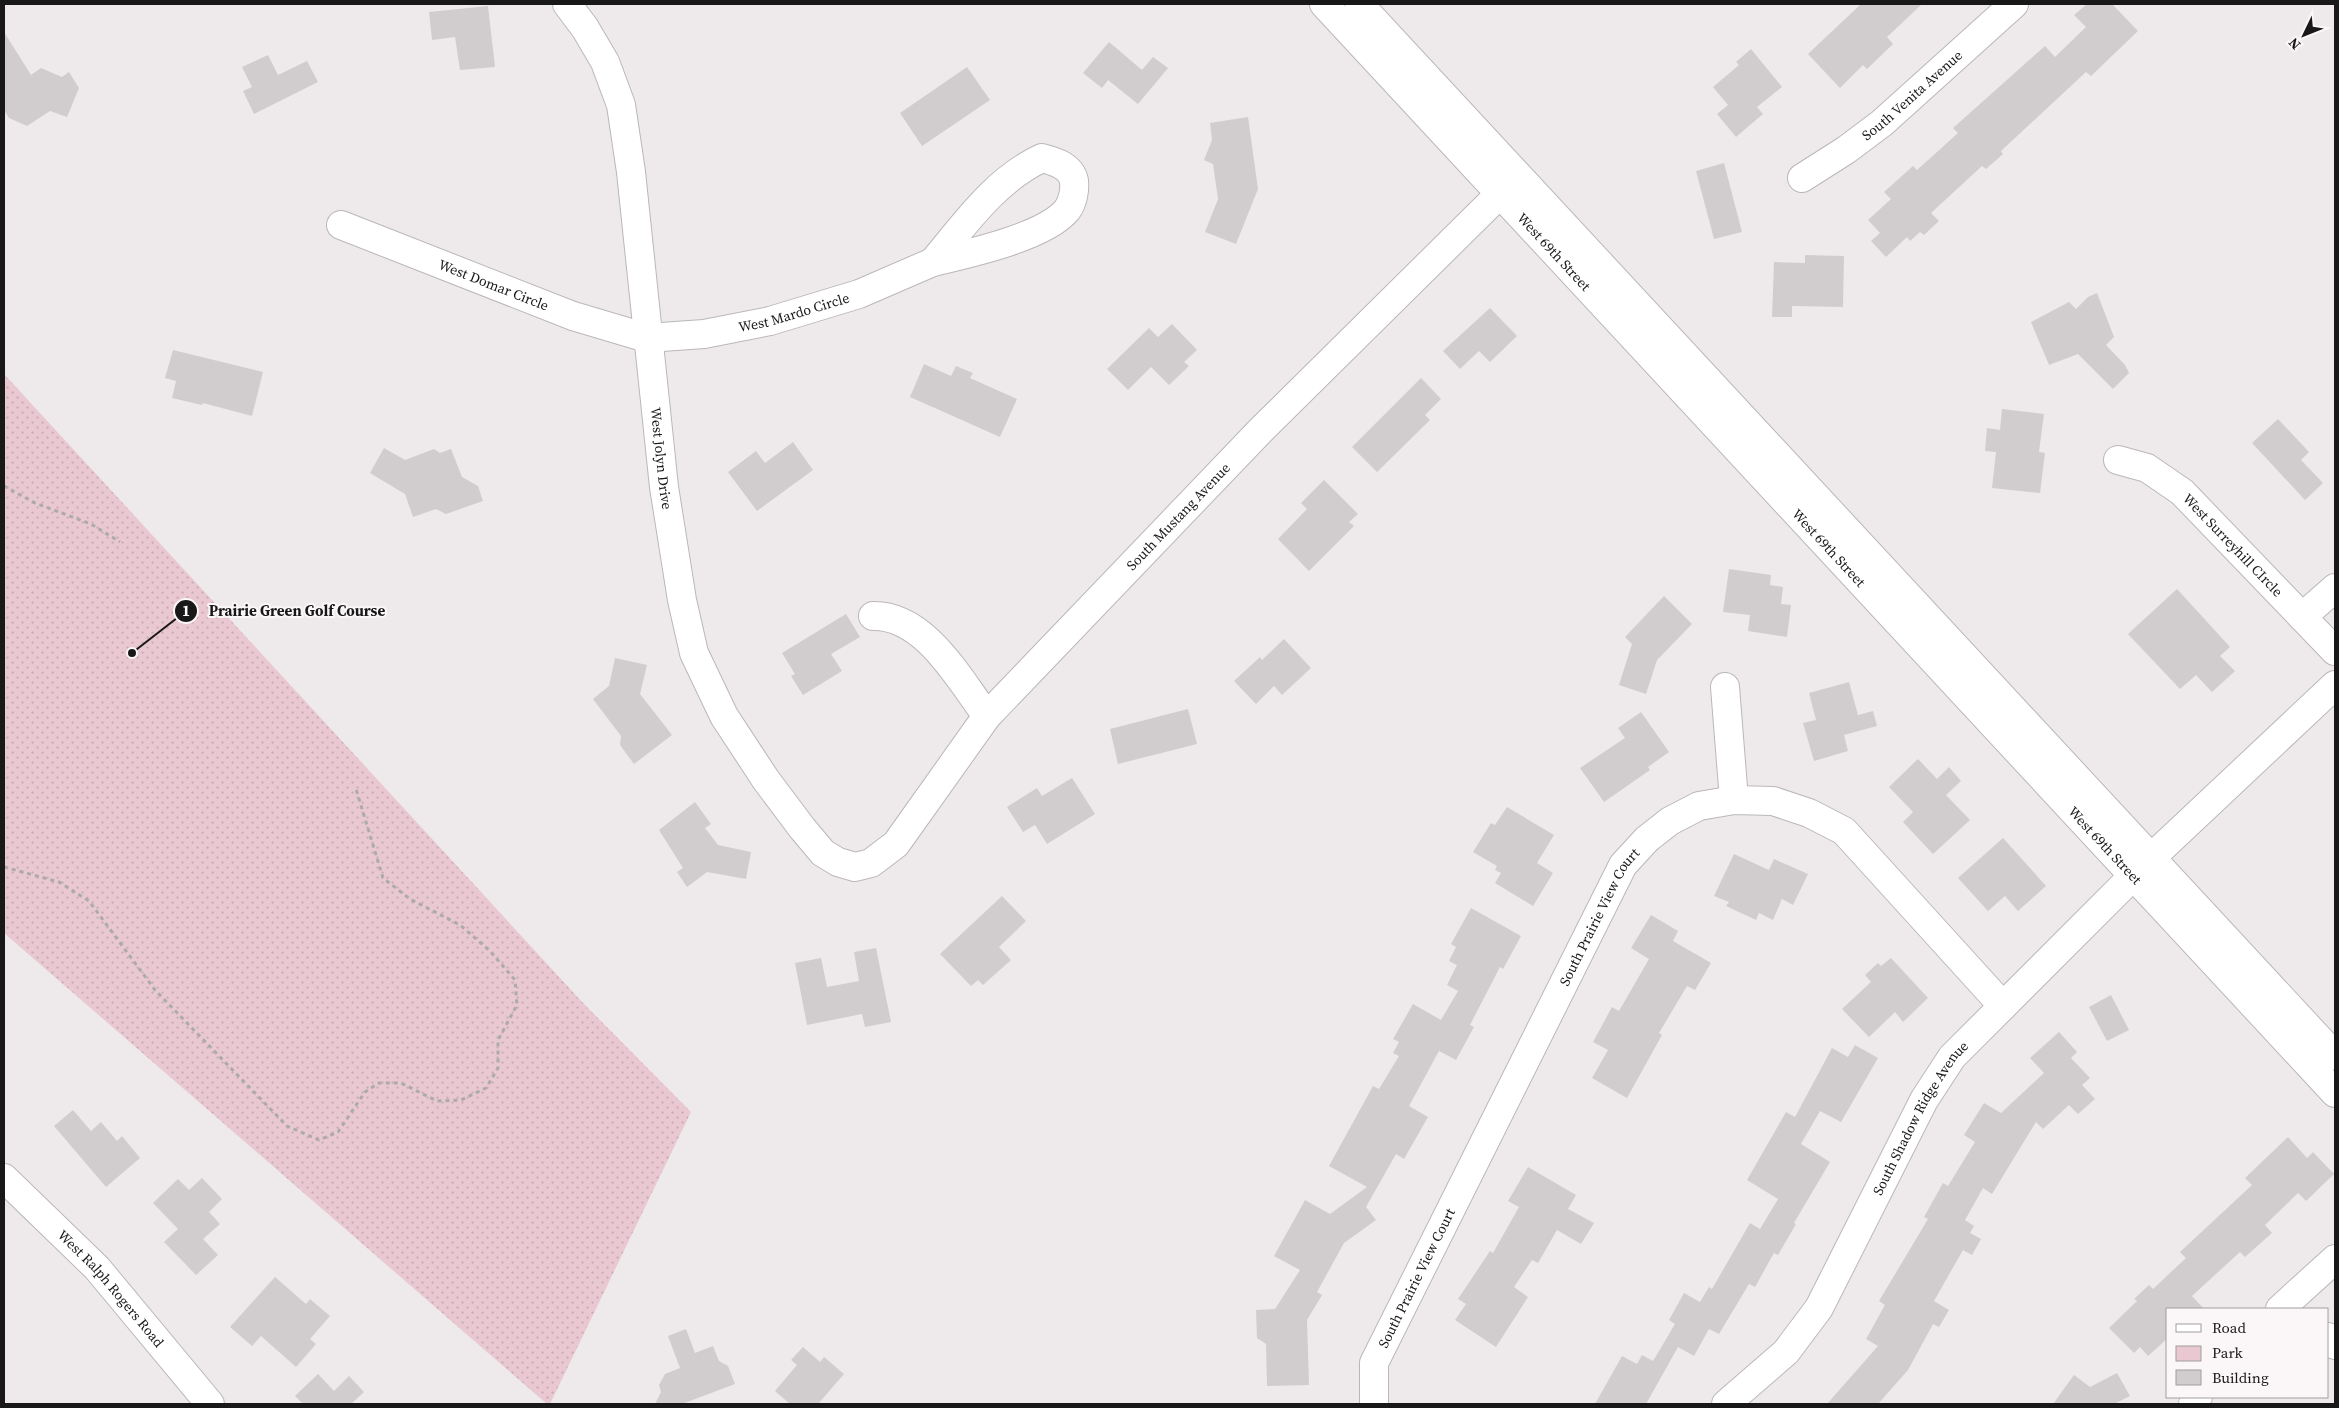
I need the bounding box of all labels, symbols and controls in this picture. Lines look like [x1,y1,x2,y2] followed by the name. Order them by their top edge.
[2279,10,2329,60] north arrow
[2284,33,2305,54] text: N
[1857,45,1967,145] street label: South Venita Avenue
[1513,208,1596,295] street label: West 69th Street
[436,254,552,316] street label: West Domar Circle
[737,288,852,337] street label: West Mardo Circle
[646,406,677,511] street label: West Jolyn Drive
[1122,458,1235,575] street label: South Mustang Avenue
[2178,489,2287,601] street label: West Surreyhill CIrcle
[1787,504,1870,592] street label: West 69th Street
[173,596,395,626] callout: Prairie Green Golf Course
[182,600,190,621] text: 1
[209,600,385,621] text: Prairie Green Golf Course
[2064,802,2147,889] street label: West 69th Street
[1554,843,1644,989] street label: South Prairie View Court
[1868,1036,1973,1199] street label: South Shadow Ridge Avenue
[1373,1204,1460,1351] street label: South Prairie View Court
[53,1225,169,1352] street label: West Ralph Rogers Road
[2166,1308,2329,1398] legend
[2212,1317,2246,1338] text: Road
[2212,1342,2244,1363] text: Park
[2212,1367,2269,1388] text: Building

